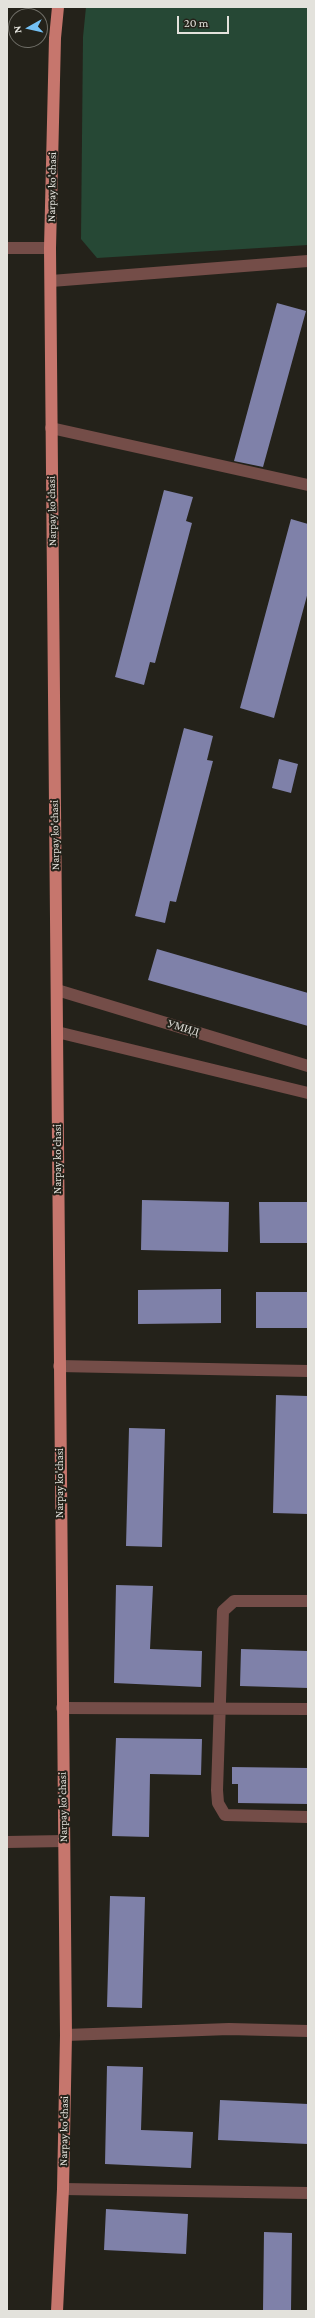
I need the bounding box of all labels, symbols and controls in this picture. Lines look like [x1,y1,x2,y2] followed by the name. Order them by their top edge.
[8,8,48,48] north arrow
[179,8,231,34] scale bar
[184,16,208,30] text: 20 m
[11,25,24,34] text: N
[45,152,59,222] street label: Narpay ko'chasi
[45,476,59,546] street label: Narpay ko'chasi
[48,800,62,870] street label: Narpay ko'chasi
[165,1017,201,1039] street label: УМИД
[51,1124,65,1194] street label: Narpay ko'chasi
[53,1448,67,1518] street label: Narpay ko'chasi
[56,1772,70,1842] street label: Narpay ko'chasi
[57,2096,71,2166] street label: Narpay ko'chasi

